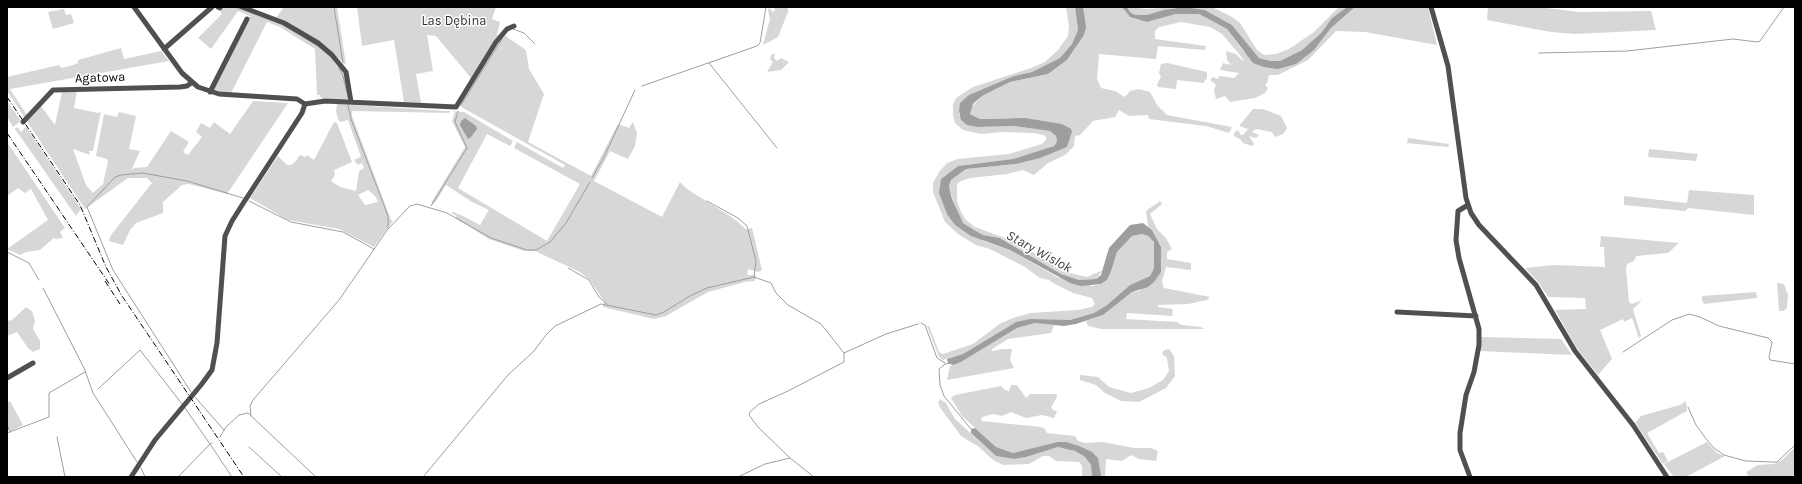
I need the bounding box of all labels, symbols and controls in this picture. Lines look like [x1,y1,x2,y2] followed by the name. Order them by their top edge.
[422,13,486,29] park label: Las Dębina
[74,69,126,87] street label: Agatowa
[1003,227,1075,277] water label: Stary Wislok

